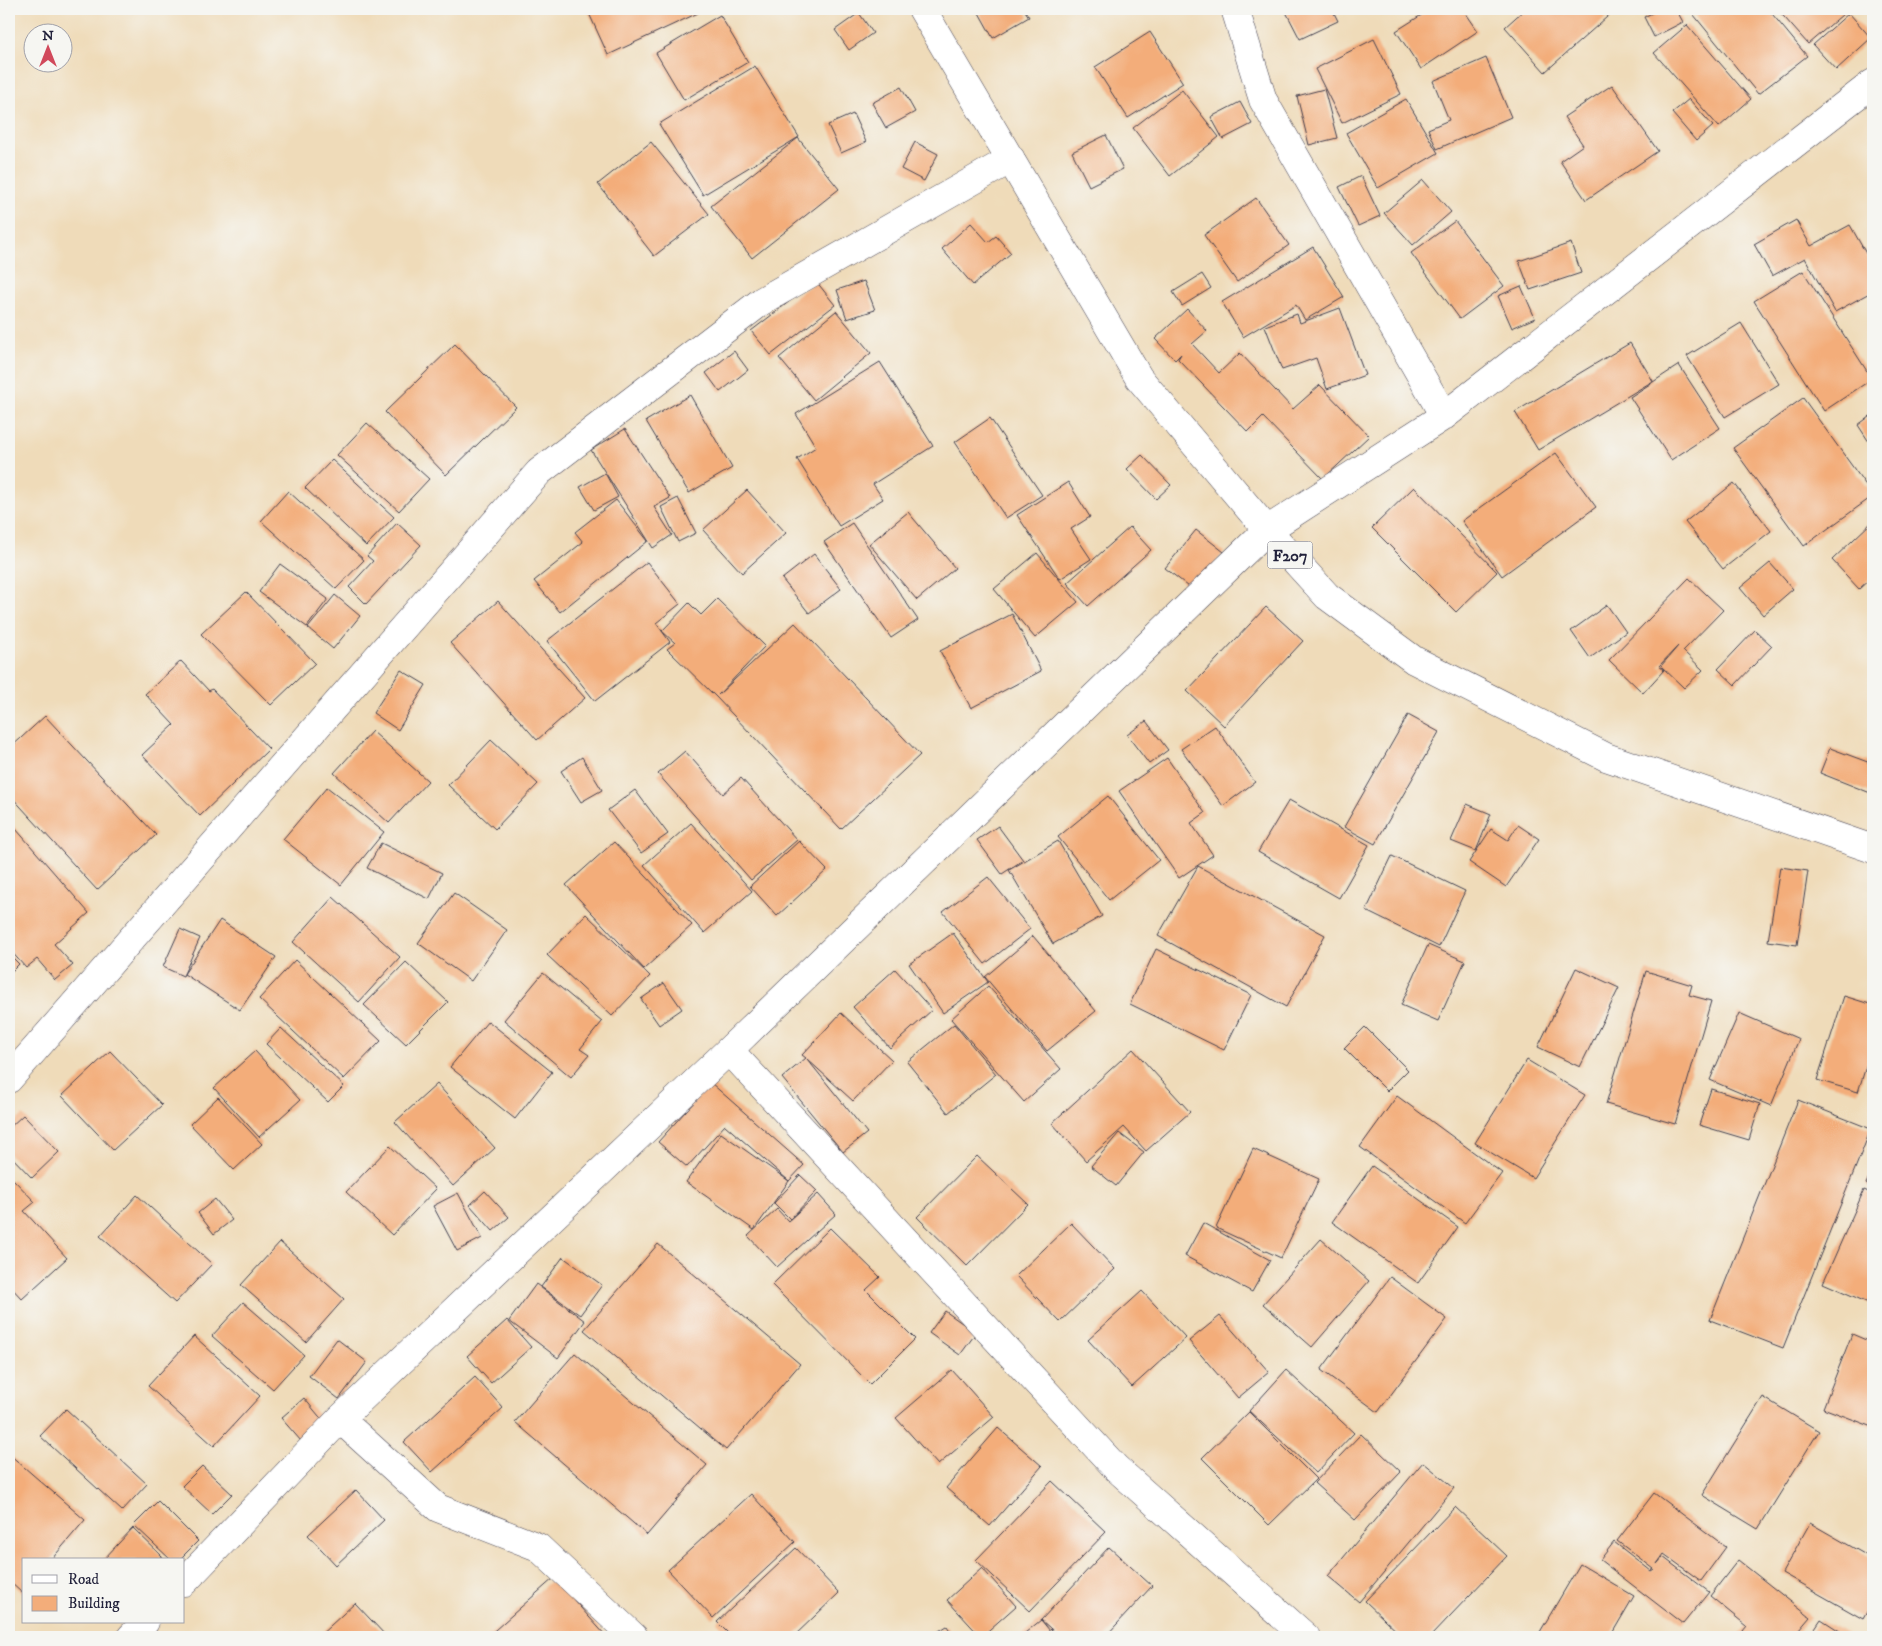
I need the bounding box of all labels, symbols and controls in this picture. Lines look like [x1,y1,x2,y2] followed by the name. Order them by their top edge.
[22,22,72,72] north arrow
[42,27,54,45] text: N
[1268,542,1312,568] road number: F207
[22,1558,185,1624] legend
[68,1570,100,1589] text: Road
[68,1594,120,1613] text: Building

